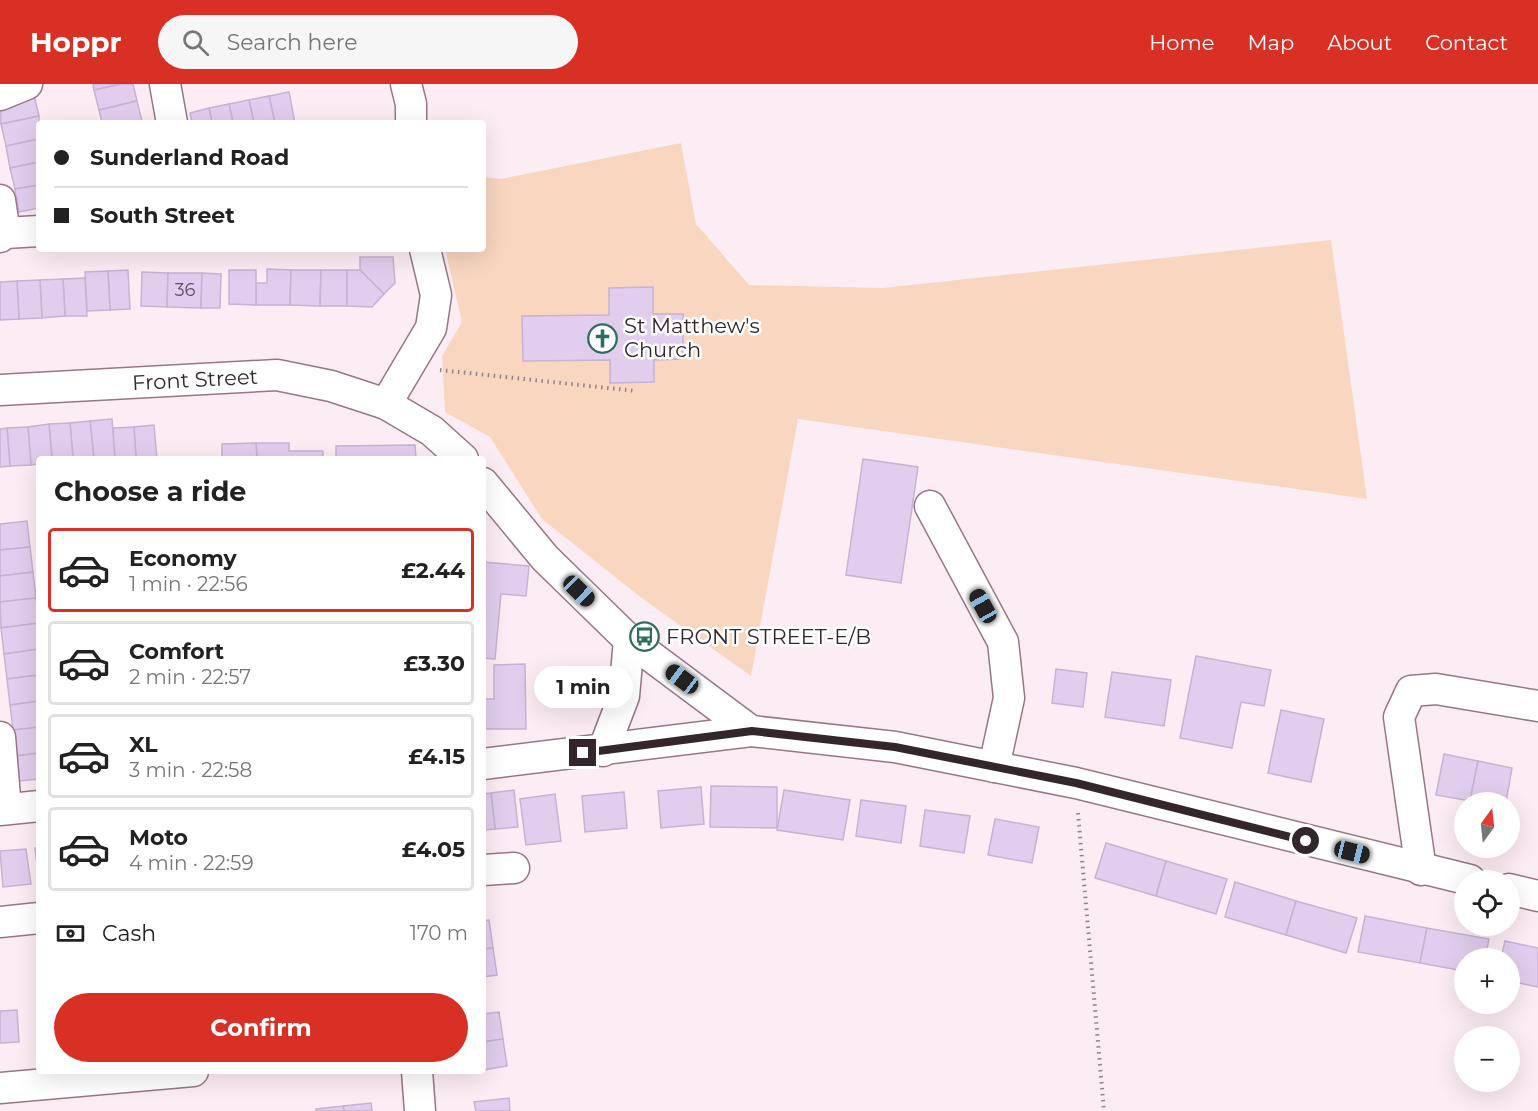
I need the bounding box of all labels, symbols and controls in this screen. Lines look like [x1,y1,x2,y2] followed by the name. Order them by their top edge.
[158,15,578,69] search box
[30,25,122,59] text: Hoppr
[179,26,212,59] icon: search
[227,29,358,56] text: Search here
[1149,30,1214,55] text: Home
[1247,30,1294,55] text: Map
[1327,30,1392,55] text: About
[1425,30,1508,55] text: Contact
[90,144,289,171] text: Sunderland Road
[90,202,235,229] text: South Street
[174,279,196,301] house number: 36
[624,313,760,362] place label: St Matthew's Church
[587,322,619,354] church icon: St Matthew's Church
[131,364,259,395] street label: Front Street
[54,475,246,508] text: Choose a ride
[57,543,111,597] icon: car
[129,545,237,572] text: Economy
[401,557,465,584] text: £2.44
[129,572,248,596] text: 1 min · 22:56
[560,572,598,610] car
[966,586,1000,626] car
[629,621,661,653] bus stop icon: FRONT STREET-E/B
[666,624,871,649] place label: FRONT STREET-E/B
[57,636,111,690] icon: car
[129,638,224,665] text: Comfort
[404,650,465,677] text: £3.30
[662,661,702,697] car
[129,665,251,689] text: 2 min · 22:57
[534,666,632,708] callout: 1 min
[556,675,611,699] text: 1 min
[57,729,111,783] icon: car
[129,731,158,758] text: XL
[569,739,596,766] route end
[408,743,465,770] text: £4.15
[129,758,252,782] text: 3 min · 22:58
[1454,792,1520,858] north arrow
[1454,792,1520,1092] map controls
[57,822,111,876] icon: car
[129,824,188,851] text: Moto
[1292,827,1319,854] route start
[402,836,465,863] text: £4.05
[1332,839,1372,865] car
[129,851,254,875] text: 4 min · 22:59
[1454,870,1520,936] button: locate
[54,917,87,950] icon: cash
[102,920,156,947] text: Cash
[410,921,468,945] text: 170 m
[1454,948,1520,1014] button: +
[54,993,468,1062] button: Confirm
[1454,1026,1520,1092] button: −

